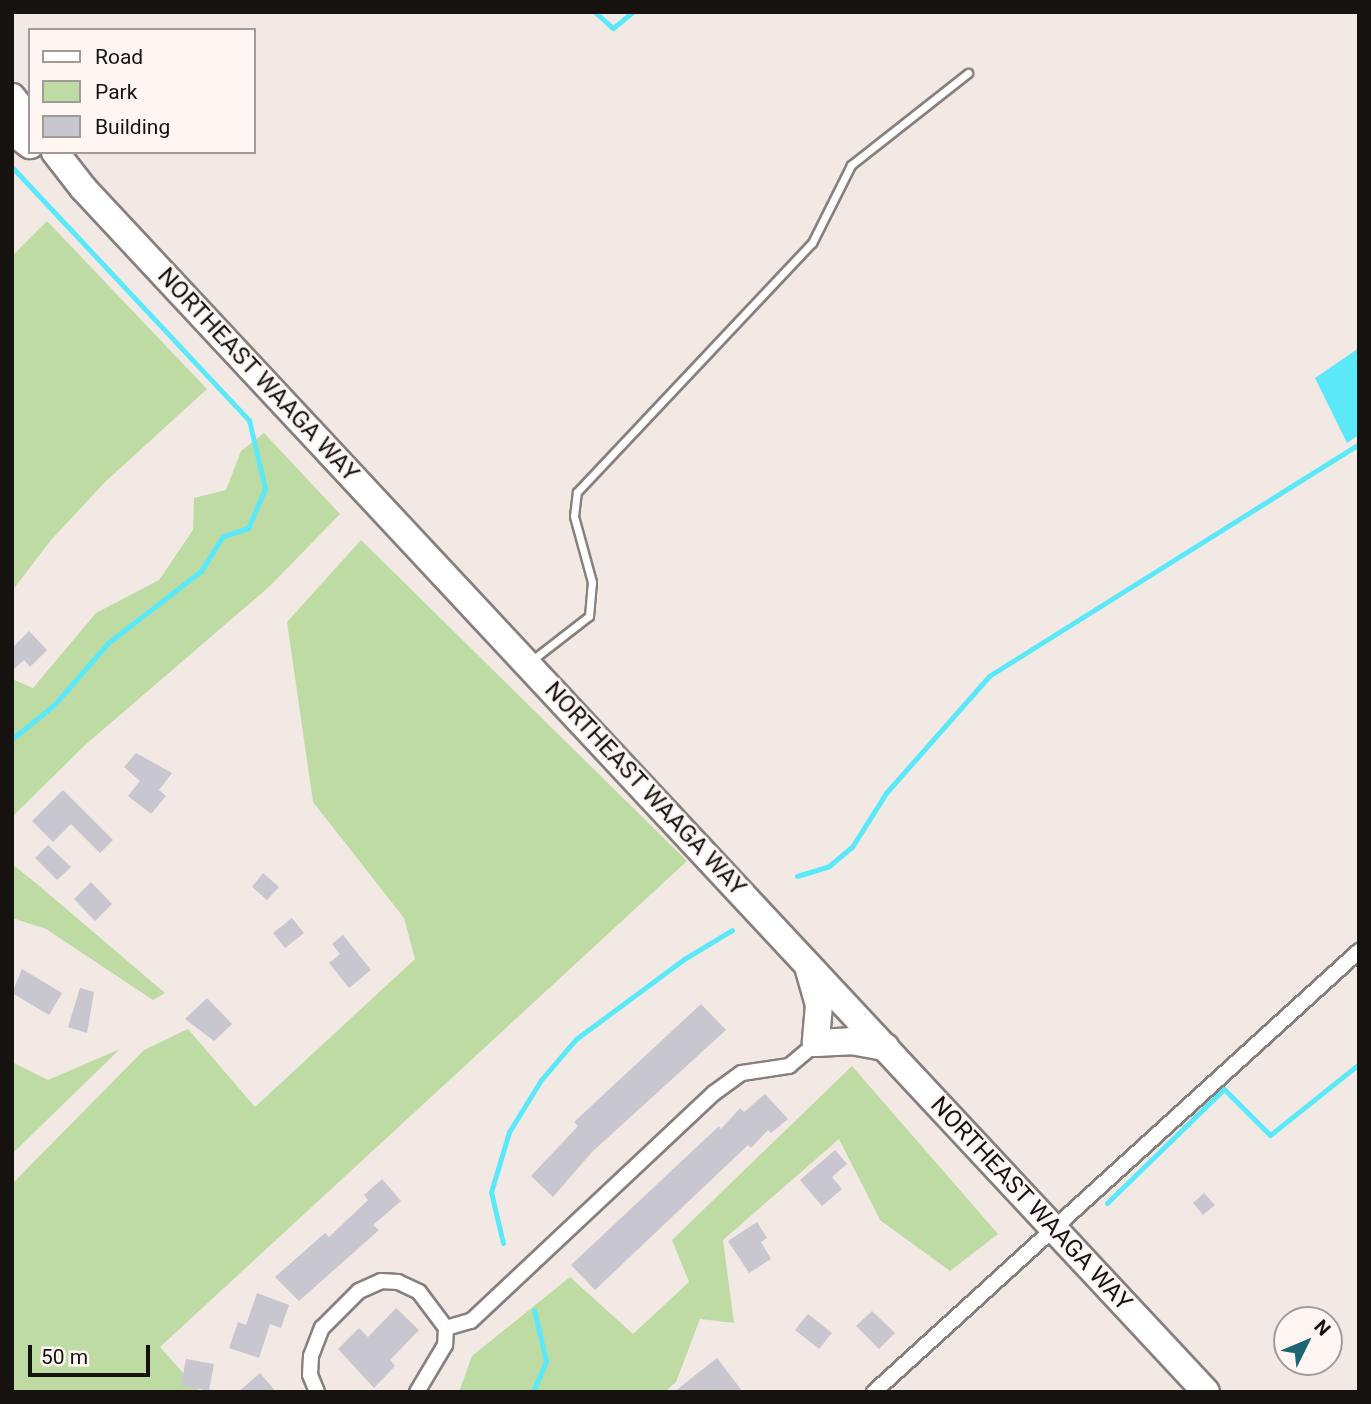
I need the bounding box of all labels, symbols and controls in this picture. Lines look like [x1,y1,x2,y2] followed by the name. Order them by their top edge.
[28,28,256,154] legend
[95,45,143,69] text: Road
[95,80,137,104] text: Park
[95,115,170,139] text: Building
[151,262,365,488] street label: NORTHEAST WAAGA WAY
[538,676,752,902] street label: NORTHEAST WAAGA WAY
[924,1091,1138,1317] street label: NORTHEAST WAAGA WAY
[1273,1306,1343,1376] north arrow
[1309,1315,1335,1340] text: N
[32,1330,154,1374] scale bar
[41,1345,88,1369] text: 50 m

